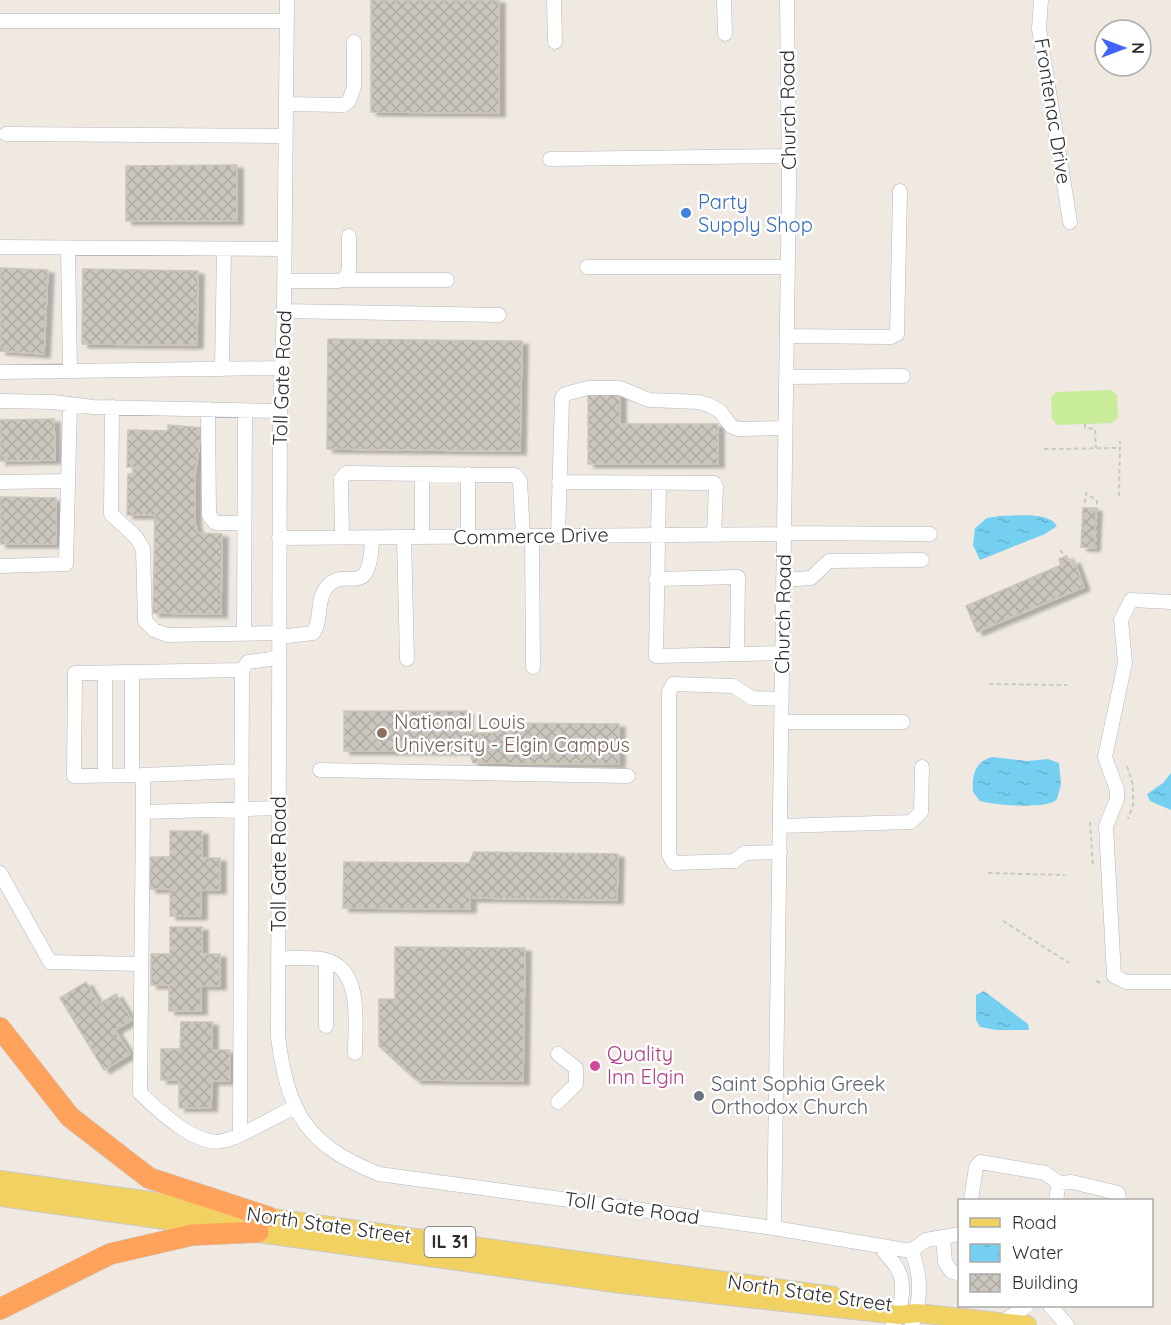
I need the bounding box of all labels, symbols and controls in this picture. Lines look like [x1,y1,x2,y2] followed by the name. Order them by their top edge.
[1093,18,1153,78] north arrow
[1030,36,1077,186] street label: Frontenac Drive
[1128,42,1148,54] text: N
[774,50,801,170] street label: Church Road
[698,189,813,237] place label: Party Supply Shop
[679,206,693,220] marker: Party Supply Shop
[267,310,296,446] street label: Toll Gate Road
[453,522,609,549] street label: Commerce Drive
[769,554,796,674] street label: Church Road
[394,709,630,757] place label: National Louis University - Elgin Campus
[375,726,389,740] marker: National Louis University - Elgin Campus
[266,796,291,932] street label: Toll Gate Road
[607,1041,685,1089] place label: Quality Inn Elgin
[588,1059,602,1073] marker: Quality Inn Elgin
[711,1071,886,1119] place label: Saint Sophia Greek Orthodox Church
[692,1089,706,1103] marker: Saint Sophia Greek Orthodox Church
[563,1186,701,1229] street label: Toll Gate Road
[958,1199,1153,1307] legend
[245,1201,413,1248] street label: North State Street
[1012,1211,1057,1234] text: Road
[424,1227,476,1257] road number: IL 31
[1012,1241,1063,1264] text: Water
[726,1269,894,1316] street label: North State Street
[1012,1271,1078,1294] text: Building

